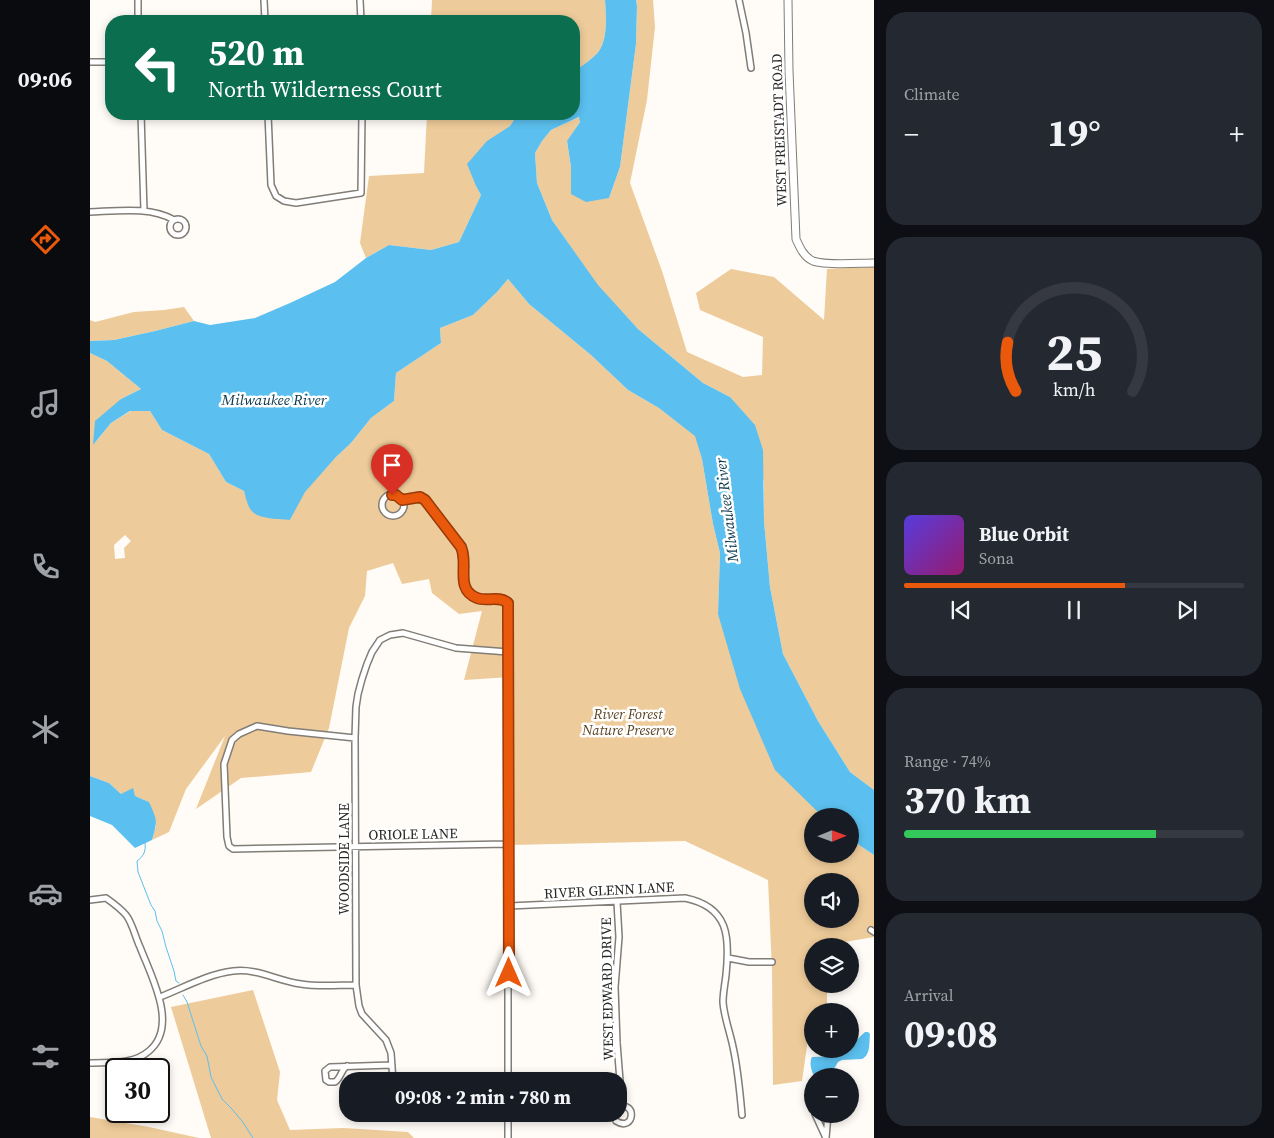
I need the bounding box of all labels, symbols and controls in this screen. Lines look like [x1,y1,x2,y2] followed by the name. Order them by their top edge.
[208,29,304,77] text: 520 m
[125,35,190,100] icon: left
[766,53,792,207] street label: WEST FREISTADT ROAD
[18,64,72,94] text: 09:06
[208,74,442,104] text: North Wilderness Court
[904,83,960,105] text: Climate
[1047,107,1101,159] text: 19°
[904,115,919,153] text: −
[1229,115,1244,153] text: +
[28,222,63,257] icon: directions
[1046,316,1102,387] text: 25
[1053,377,1096,402] text: km/h
[28,386,63,421] icon: music
[220,389,328,410] water label: Milwaukee River
[371,444,413,495] pin
[378,451,406,479] icon: arrive
[710,456,743,565] water label: Milwaukee River
[979,521,1069,547] text: Blue Orbit
[979,547,1014,569] text: Sona
[28,549,63,584] icon: phone
[947,596,975,624] icon: previous
[1060,596,1088,624] icon: pause
[1173,596,1201,624] icon: next
[581,704,674,740] park label: River Forest Nature Preserve
[28,712,63,747] icon: climate
[904,750,991,772] text: Range · 74%
[904,774,1031,826] text: 370 km
[334,803,354,915] street label: WOODSIDE LANE
[804,808,859,862] north arrow
[804,808,859,1123] map controls
[368,823,458,845] street label: ORIOLE LANE
[804,873,859,928] button: sound
[28,876,63,911] icon: car
[543,877,675,903] street label: RIVER GLENN LANE
[596,917,618,1061] street label: WEST EDWARD DRIVE
[804,938,859,993] button: layers
[482,946,534,998] position arrow
[904,984,953,1006] text: Arrival
[804,1003,859,1058] button: +
[904,1008,998,1060] text: 09:08
[28,1039,63,1074] icon: filters
[105,1058,170,1123] speed limit sign: 30
[804,1068,859,1123] button: −
[395,1084,571,1110] text: 09:08 · 2 min · 780 m

